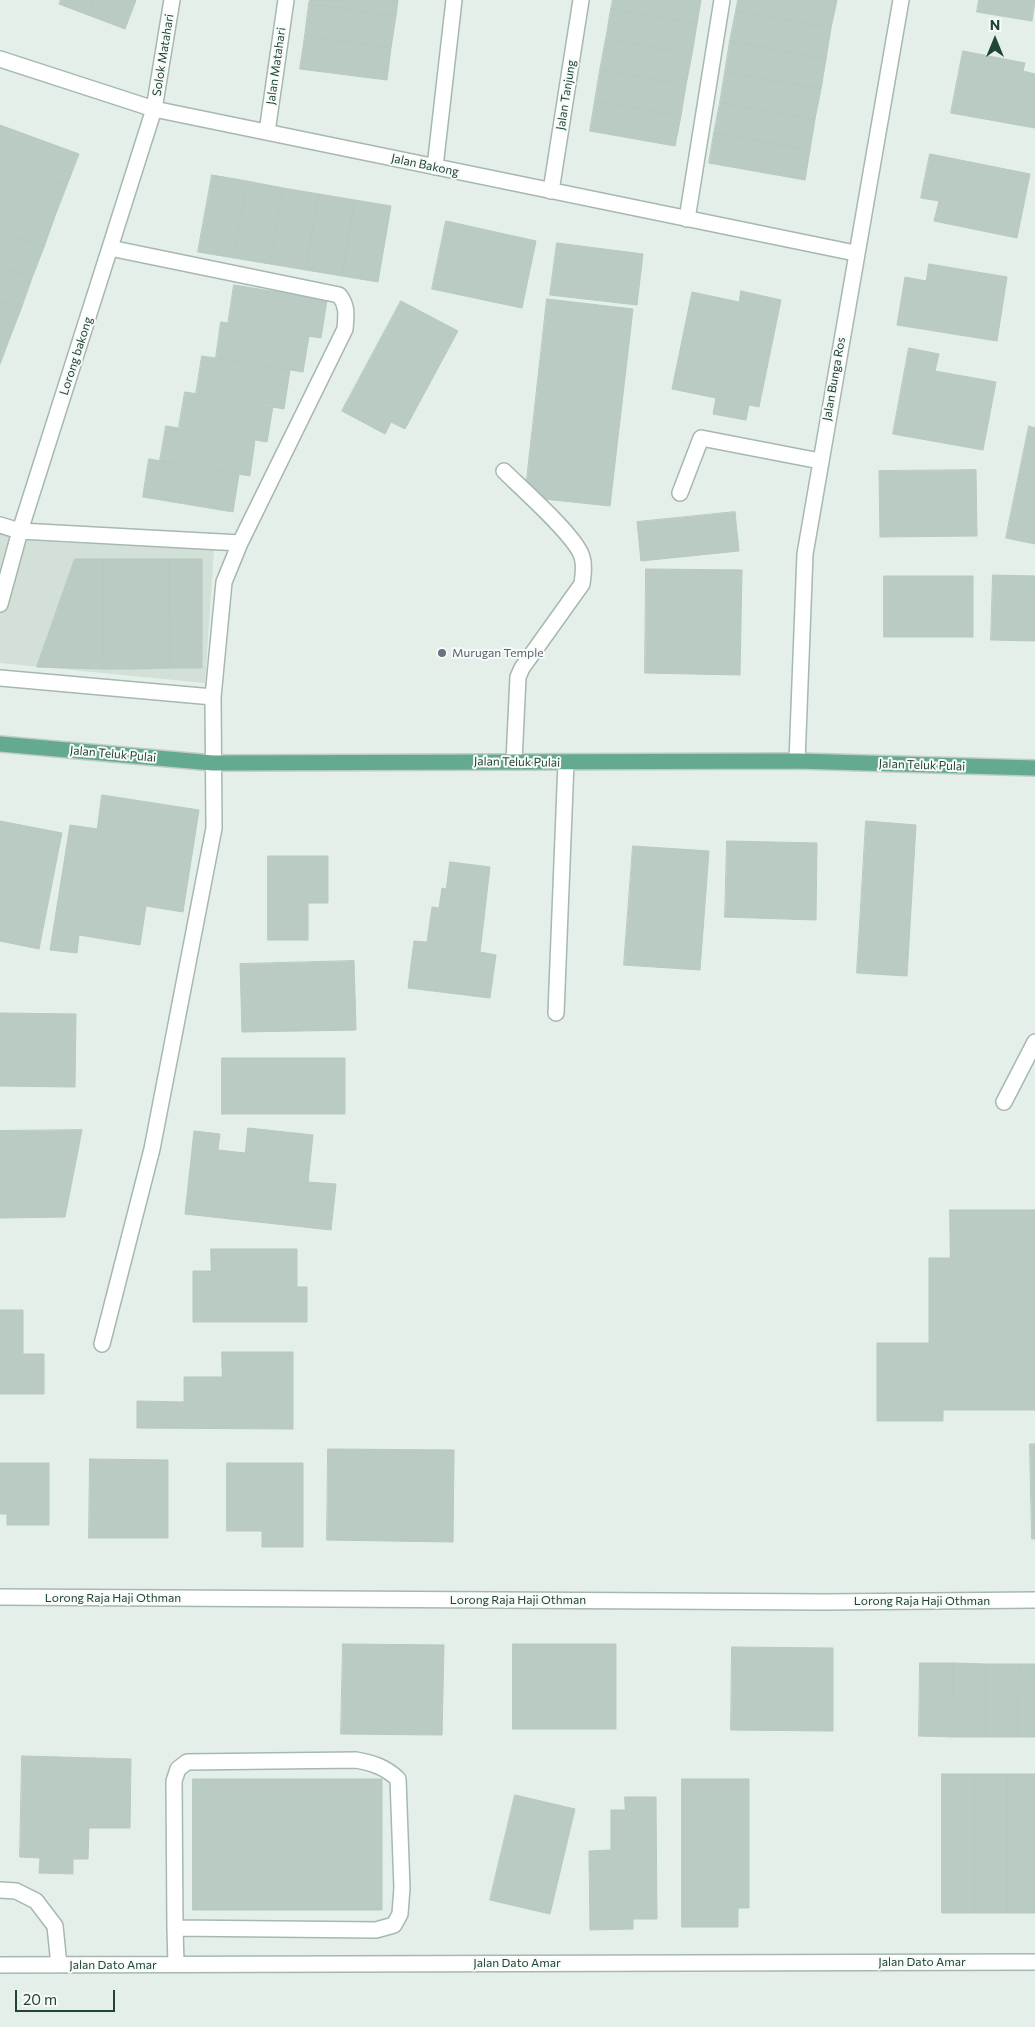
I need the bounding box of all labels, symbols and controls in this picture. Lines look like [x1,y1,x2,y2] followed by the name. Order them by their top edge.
[149,13,177,97] street label: Solok Matahari
[970,15,1020,65] north arrow
[990,16,1000,33] text: N
[263,26,289,106] street label: Jalan Matahari
[553,59,579,131] street label: Jalan Tanjung
[390,151,460,179] street label: Jalan Bakong
[57,315,95,397] street label: Lorong bakong
[820,336,848,422] street label: Jalan Bunga Ros
[452,646,544,660] place label: Murugan Temple
[436,647,448,659] marker: Murugan Temple
[69,743,157,765] street label: Jalan Teluk Pulai
[474,754,560,770] street label: Jalan Teluk Pulai
[878,756,966,774] street label: Jalan Teluk Pulai
[45,1591,181,1605] street label: Lorong Raja Haji Othman
[450,1593,586,1607] street label: Lorong Raja Haji Othman
[854,1594,990,1608] street label: Lorong Raja Haji Othman
[878,1955,966,1969] street label: Jalan Dato Amar
[473,1956,561,1970] street label: Jalan Dato Amar
[69,1958,157,1972] street label: Jalan Dato Amar
[18,1980,118,2012] scale bar
[23,1990,57,2008] text: 20 m

